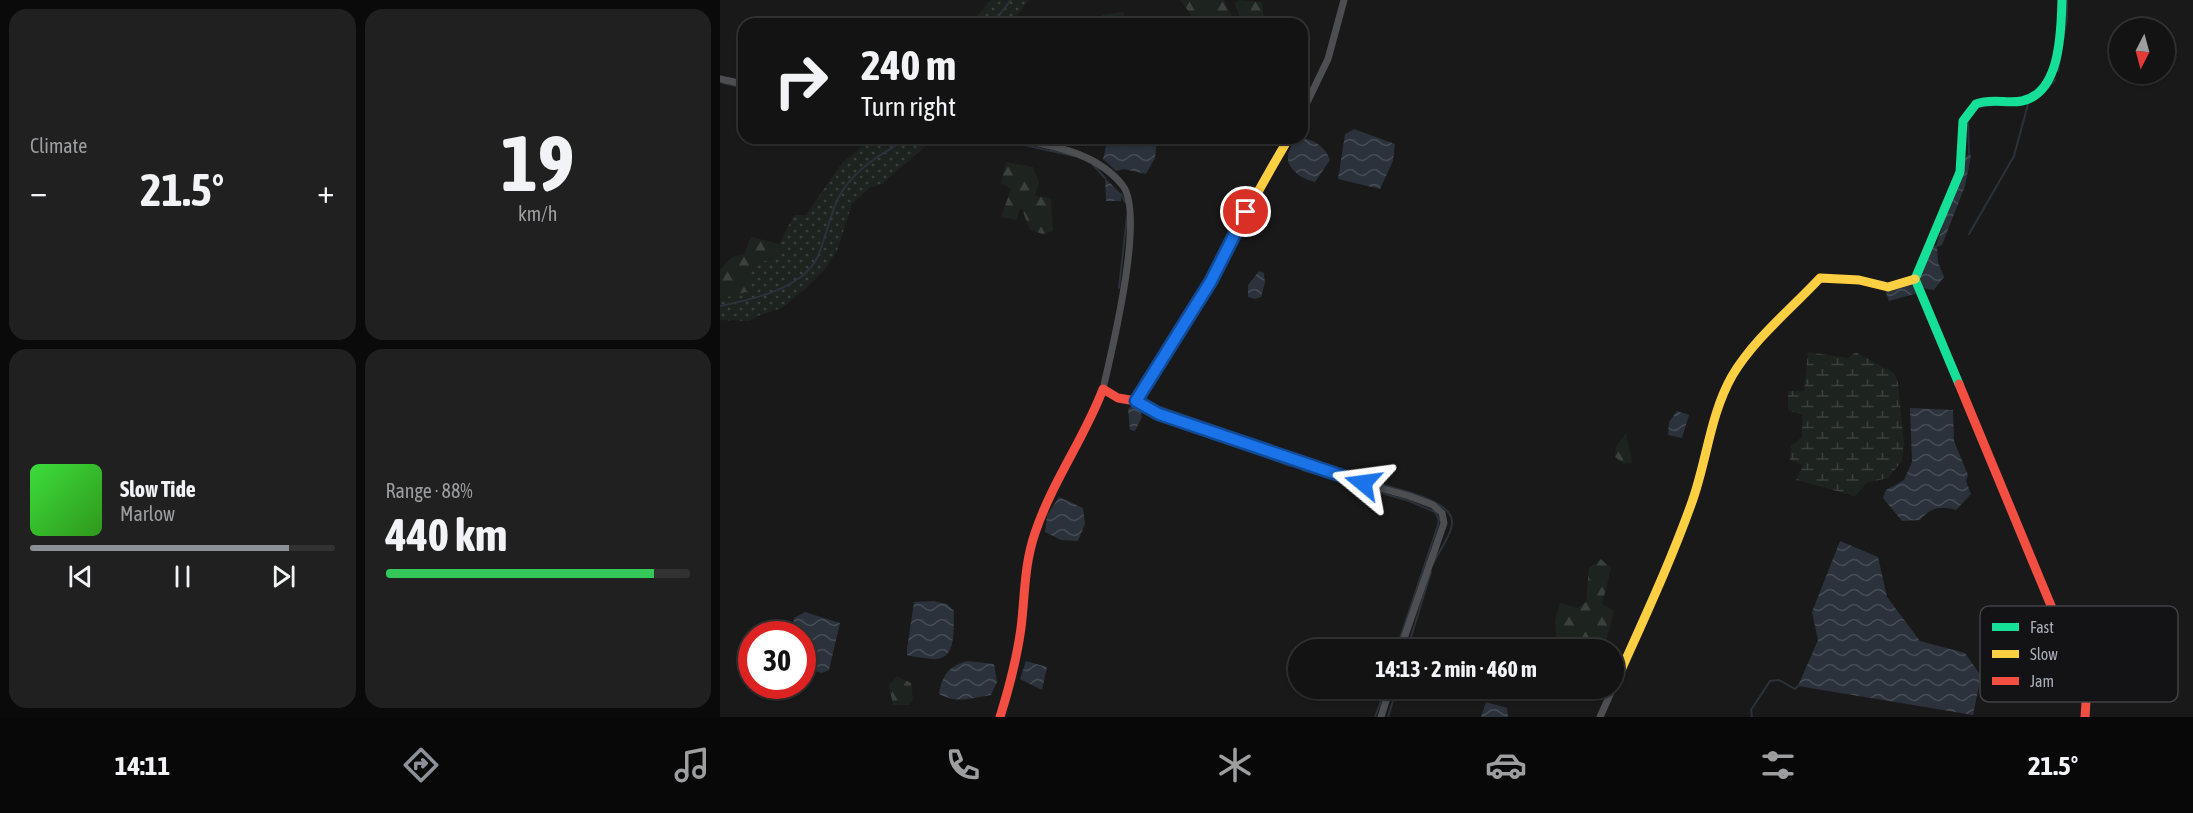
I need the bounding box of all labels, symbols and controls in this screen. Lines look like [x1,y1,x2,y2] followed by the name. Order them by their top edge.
[2109,18,2175,84] north arrow
[2109,18,2175,84] map controls
[861,41,956,89] text: 240 m
[762,42,840,120] icon: right
[861,91,956,122] text: Turn right
[501,118,574,208] text: 19
[30,134,87,157] text: Climate
[140,164,224,216] text: 21.5°
[30,172,47,210] text: −
[317,172,334,210] text: +
[1220,186,1271,237] pin
[1229,195,1262,228] icon: arrive
[518,202,558,225] text: km/h
[1331,451,1395,515] position arrow
[120,476,196,502] text: Slow Tide
[386,479,473,502] text: Range · 88%
[120,502,175,525] text: Marlow
[386,509,507,561] text: 440 km
[64,560,97,593] icon: previous
[166,560,199,593] icon: pause
[267,560,300,593] icon: next
[1980,606,2178,702] legend
[2030,618,2054,636] text: Fast
[738,621,816,699] speed limit sign: 30
[2030,645,2058,663] text: Slow
[1375,656,1537,682] text: 14:13 · 2 min · 460 m
[2030,672,2054,690] text: Jam
[400,744,442,786] icon: directions
[671,744,713,786] icon: music
[942,744,984,786] icon: phone
[1214,744,1256,786] icon: climate
[1485,744,1527,786] icon: car
[1757,744,1799,786] icon: filters
[115,750,170,781] text: 14:11
[2028,750,2078,781] text: 21.5°

